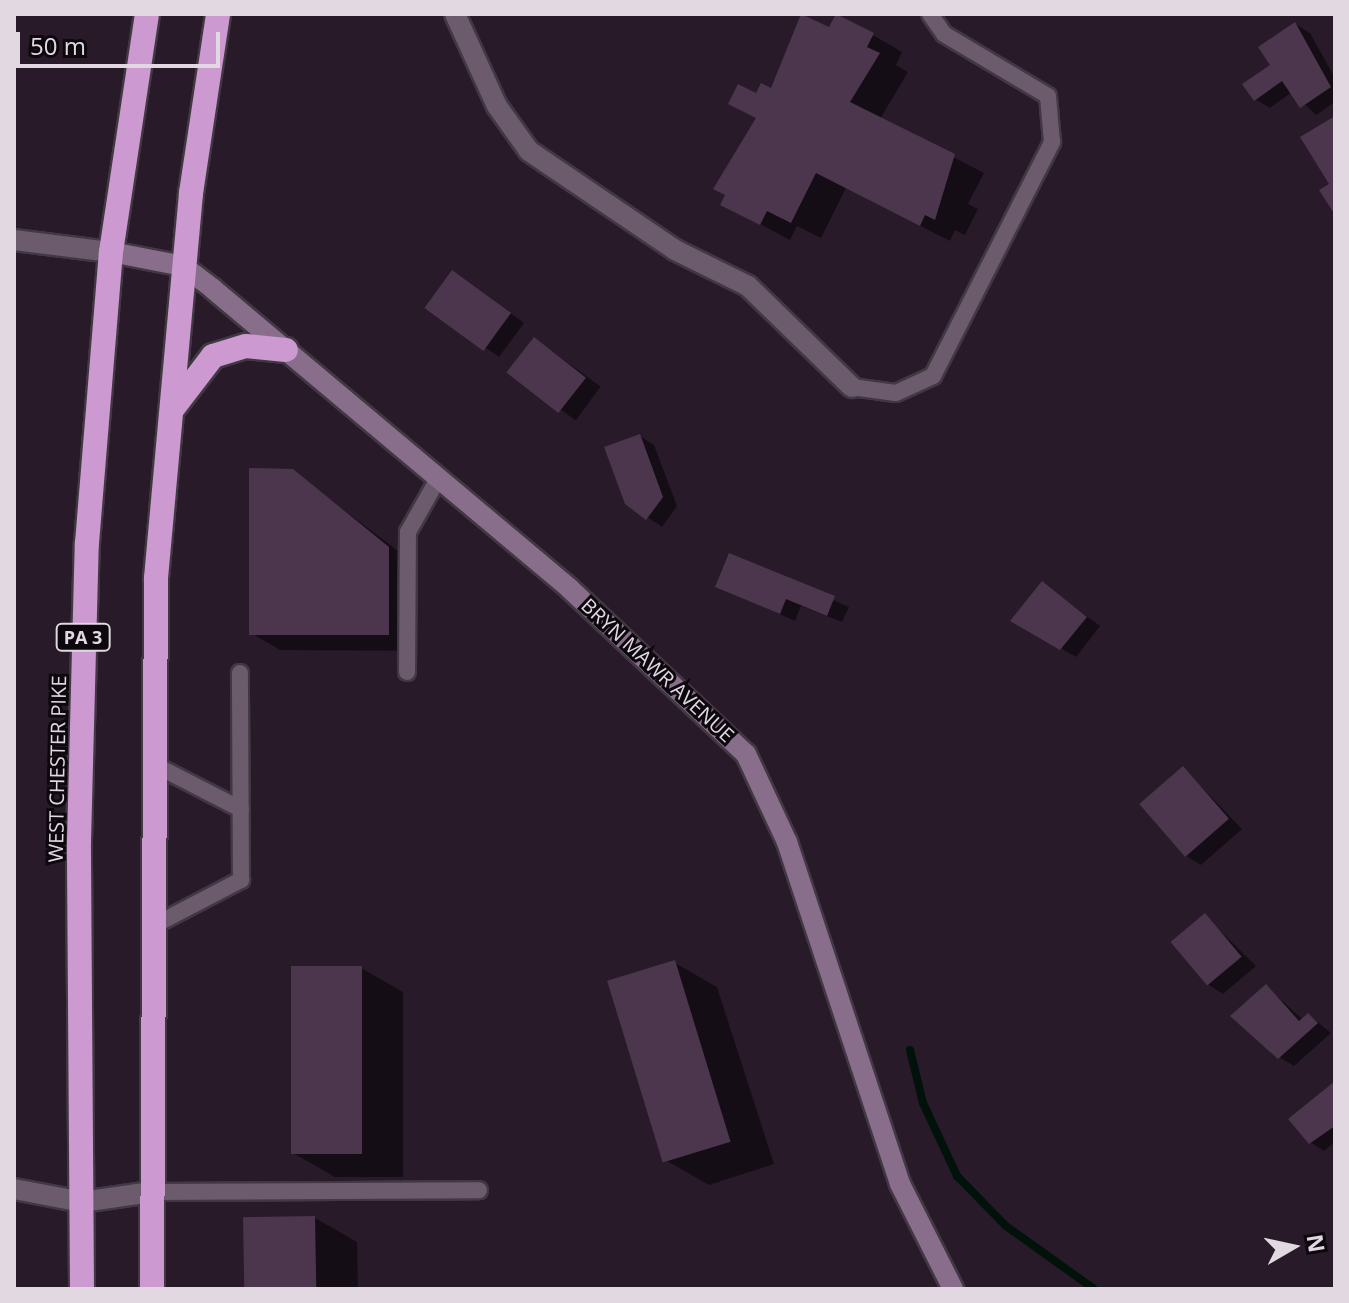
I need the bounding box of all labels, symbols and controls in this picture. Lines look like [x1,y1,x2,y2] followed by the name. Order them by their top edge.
[20,16,224,66] scale bar
[30,29,86,62] text: 50 m
[577,593,739,747] street label: BRYN MAWR AVENUE
[55,623,111,651] road number: PA 3
[43,675,71,863] street label: WEST CHESTER PIKE
[1253,1207,1333,1287] north arrow
[1300,1232,1333,1254] text: N

